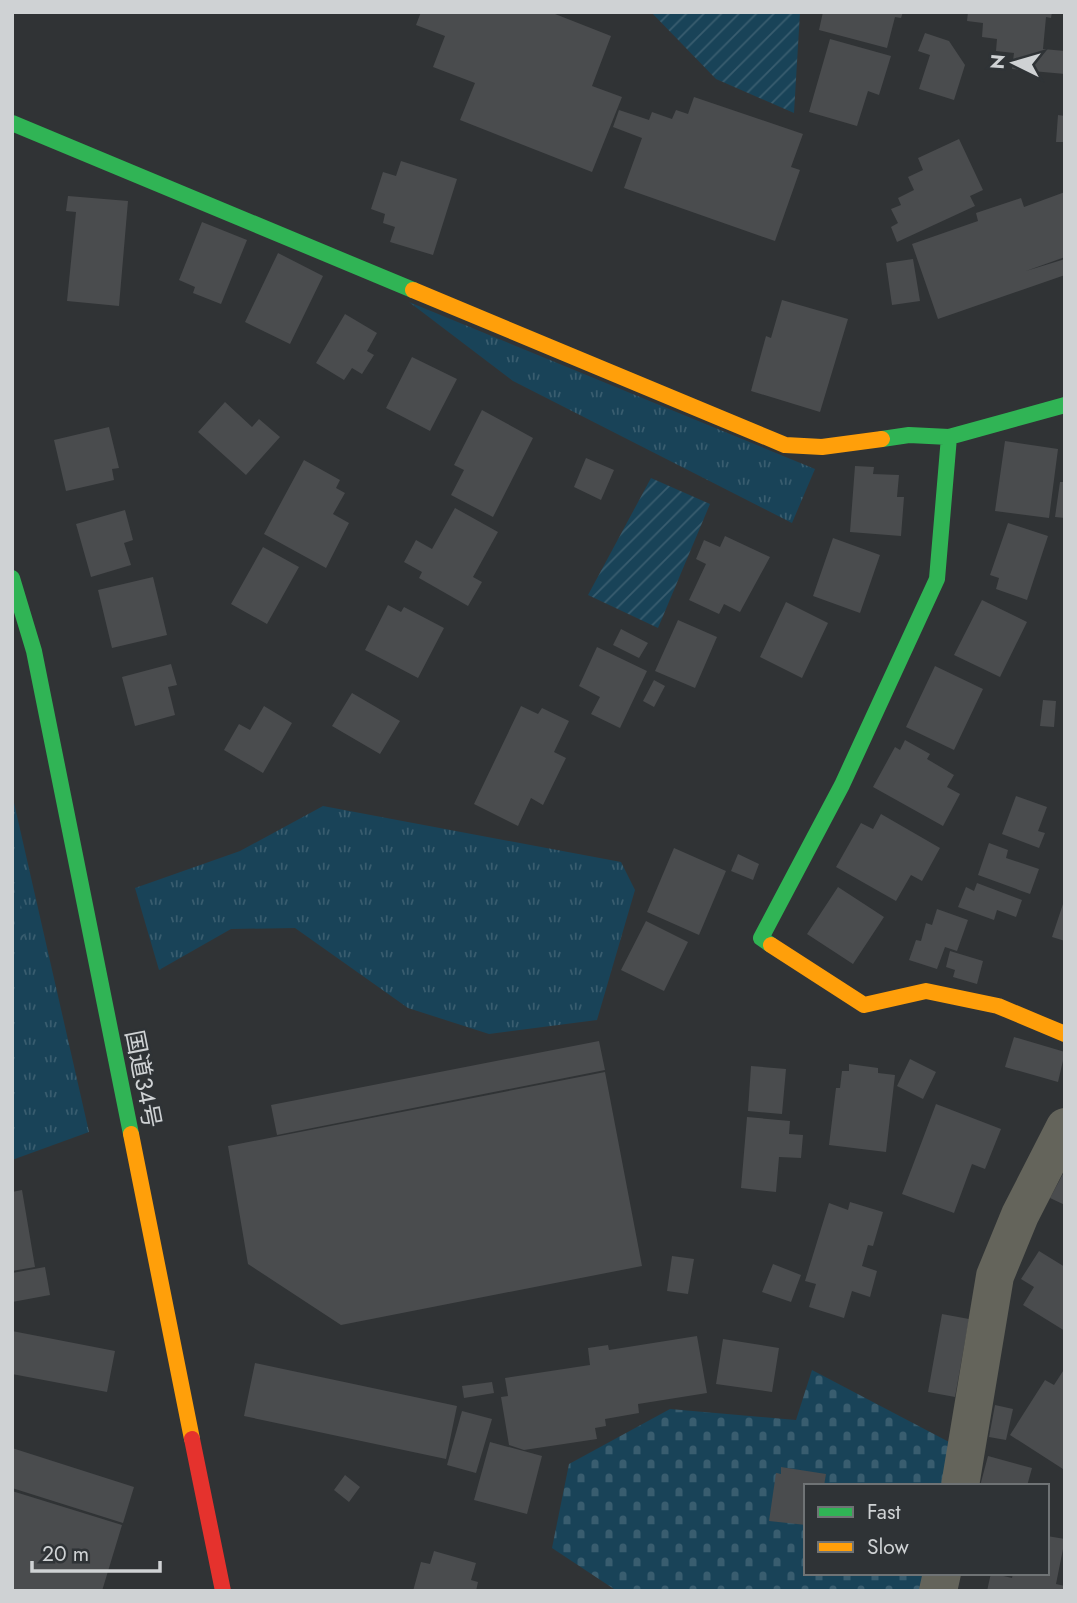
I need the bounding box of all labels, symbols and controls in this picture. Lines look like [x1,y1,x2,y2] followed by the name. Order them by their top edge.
[979,28,1049,98] north arrow
[983,53,1012,70] text: N
[117,1027,170,1131] street label: 国道34号
[804,1484,1049,1575] legend
[867,1497,900,1527] text: Fast
[32,1530,159,1574] scale bar
[867,1532,909,1562] text: Slow
[42,1539,89,1569] text: 20 m

